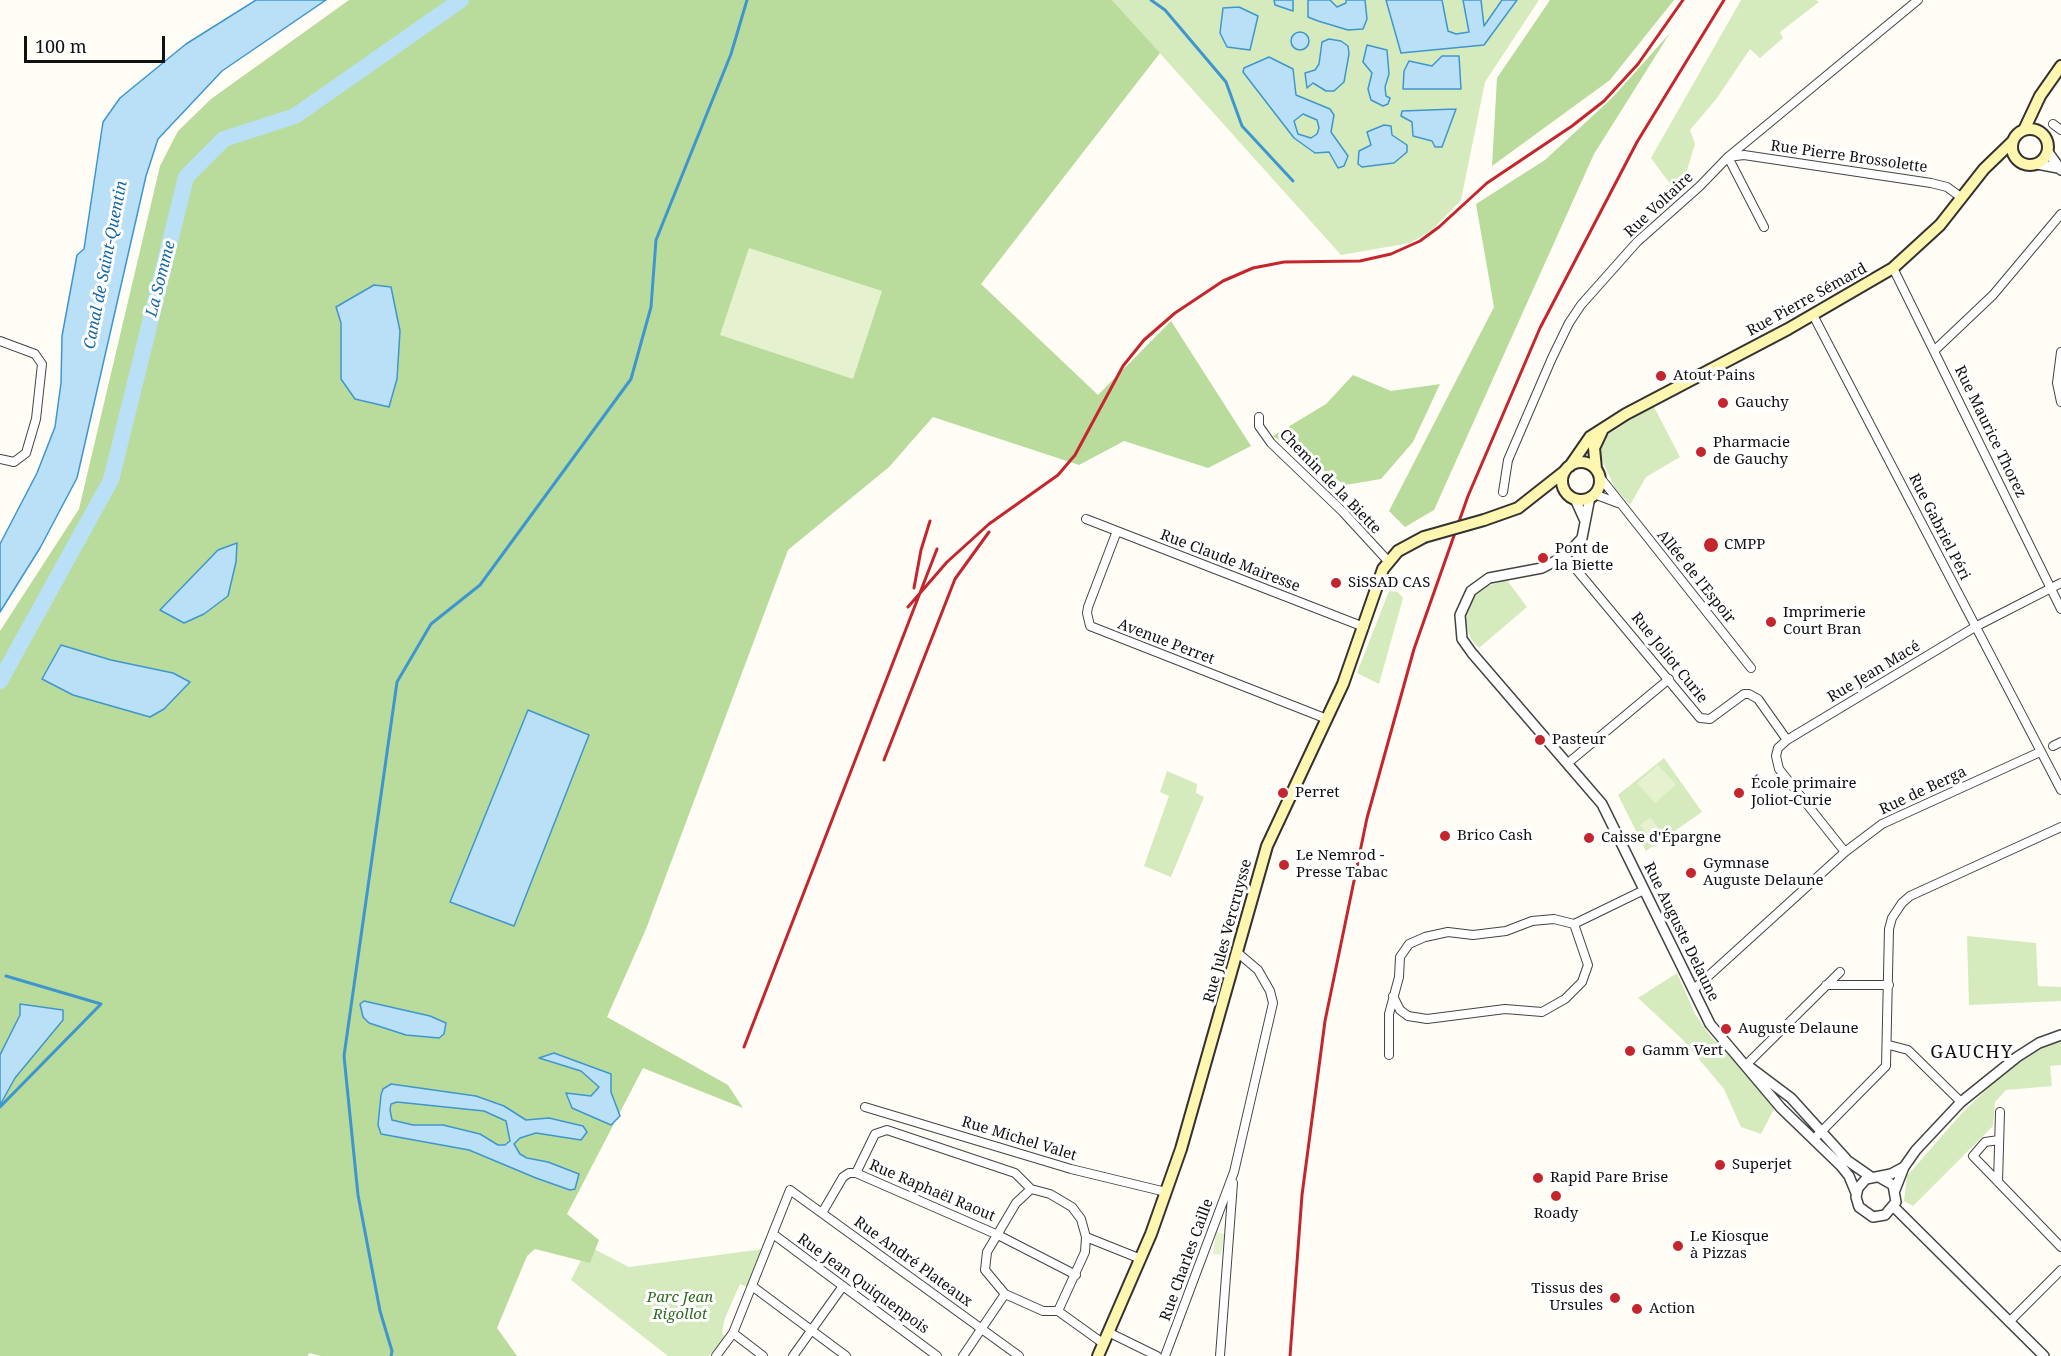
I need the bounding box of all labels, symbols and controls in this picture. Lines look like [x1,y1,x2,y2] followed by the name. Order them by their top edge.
[27,24,168,62] scale bar
[35,34,87,58] text: 100 m
[1769,137,1929,177] street label: Rue Pierre Brossolette
[1621,169,1697,241] street label: Rue Voltaire
[80,179,132,351] water label: Canal de Saint-Quentin
[142,239,180,319] water label: La Somme
[1744,260,1870,340] street label: Rue Pierre Sémard
[1950,363,2030,501] street label: Rue Maurice Thorez
[1673,367,1755,385] place label: Atout Pains
[1654,369,1668,383] marker: Atout Pains
[1735,394,1789,412] place label: Gauchy
[1716,396,1730,410] marker: Gauchy
[1275,426,1385,538] street label: Chemin de la Biette
[1713,434,1790,469] place label: Pharmacie de Gauchy
[1694,445,1708,459] marker: Pharmacie de Gauchy
[1904,471,1974,583] street label: Rue Gabriel Péri
[1158,526,1302,596] street label: Rue Claude Mairesse
[1653,527,1739,627] street label: Allée de l'Espoir
[1702,536,1720,554] marker: CMPP
[1724,536,1765,554] place label: CMPP
[1555,540,1613,575] place label: Pont de la Biette
[1536,551,1550,565] marker: Pont de la Biette
[1348,574,1430,592] place label: SiSSAD CAS
[1329,576,1343,590] marker: SiSSAD CAS
[1783,604,1866,639] place label: Imprimerie Court Bran
[1627,609,1711,707] street label: Rue Joliot Curie
[1115,615,1217,669] street label: Avenue Perret
[1764,615,1778,629] marker: Imprimerie Court Bran
[1825,637,1923,707] street label: Rue Jean Macé
[1552,731,1606,749] place label: Pasteur
[1533,733,1547,747] marker: Pasteur
[1877,763,1969,819] street label: Rue de Berga
[1751,775,1857,810] place label: École primaire Joliot-Curie
[1295,784,1340,802] place label: Perret
[1276,786,1290,800] marker: Perret
[1732,786,1746,800] marker: École primaire Joliot-Curie
[1457,827,1533,845] place label: Brico Cash
[1438,829,1452,843] marker: Brico Cash
[1601,829,1721,847] place label: Caisse d'Épargne
[1582,831,1596,845] marker: Caisse d'Épargne
[1296,847,1388,882] place label: Le Nemrod - Presse Tabac
[1703,855,1824,890] place label: Gymnase Auguste Delaune
[1200,857,1256,1005] street label: Rue Jules Vercruysse
[1277,858,1291,872] marker: Le Nemrod - Presse Tabac
[1640,860,1722,1004] street label: Rue Auguste Delaune
[1684,866,1698,880] marker: Gymnase Auguste Delaune
[1738,1020,1859,1038] place label: Auguste Delaune
[1719,1022,1733,1036] marker: Auguste Delaune
[1642,1042,1723,1060] place label: Gamm Vert
[1930,1042,2014,1064] district label: GAUCHY
[1623,1044,1637,1058] marker: Gamm Vert
[959,1113,1079,1165] street label: Rue Michel Valet
[866,1156,998,1226] street label: Rue Raphaël Raout
[1732,1156,1792,1174] place label: Superjet
[1713,1158,1727,1172] marker: Superjet
[1550,1169,1668,1187] place label: Rapid Pare Brise
[1531,1171,1545,1185] marker: Rapid Pare Brise
[1549,1189,1563,1203] marker: Roady
[1157,1196,1217,1324] street label: Rue Charles Caille
[1534,1205,1578,1223] place label: Roady
[850,1213,976,1311] street label: Rue André Plateaux
[1690,1228,1769,1263] place label: Le Kiosque à Pizzas
[794,1230,932,1338] street label: Rue Jean Quiquenpois
[1671,1239,1685,1253] marker: Le Kiosque à Pizzas
[1531,1280,1603,1315] place label: Tissus des Ursules
[647,1289,713,1324] park label: Parc Jean Rigollot
[1608,1291,1622,1305] marker: Tissus des Ursules
[1649,1300,1695,1318] place label: Action
[1630,1302,1644,1316] marker: Action

